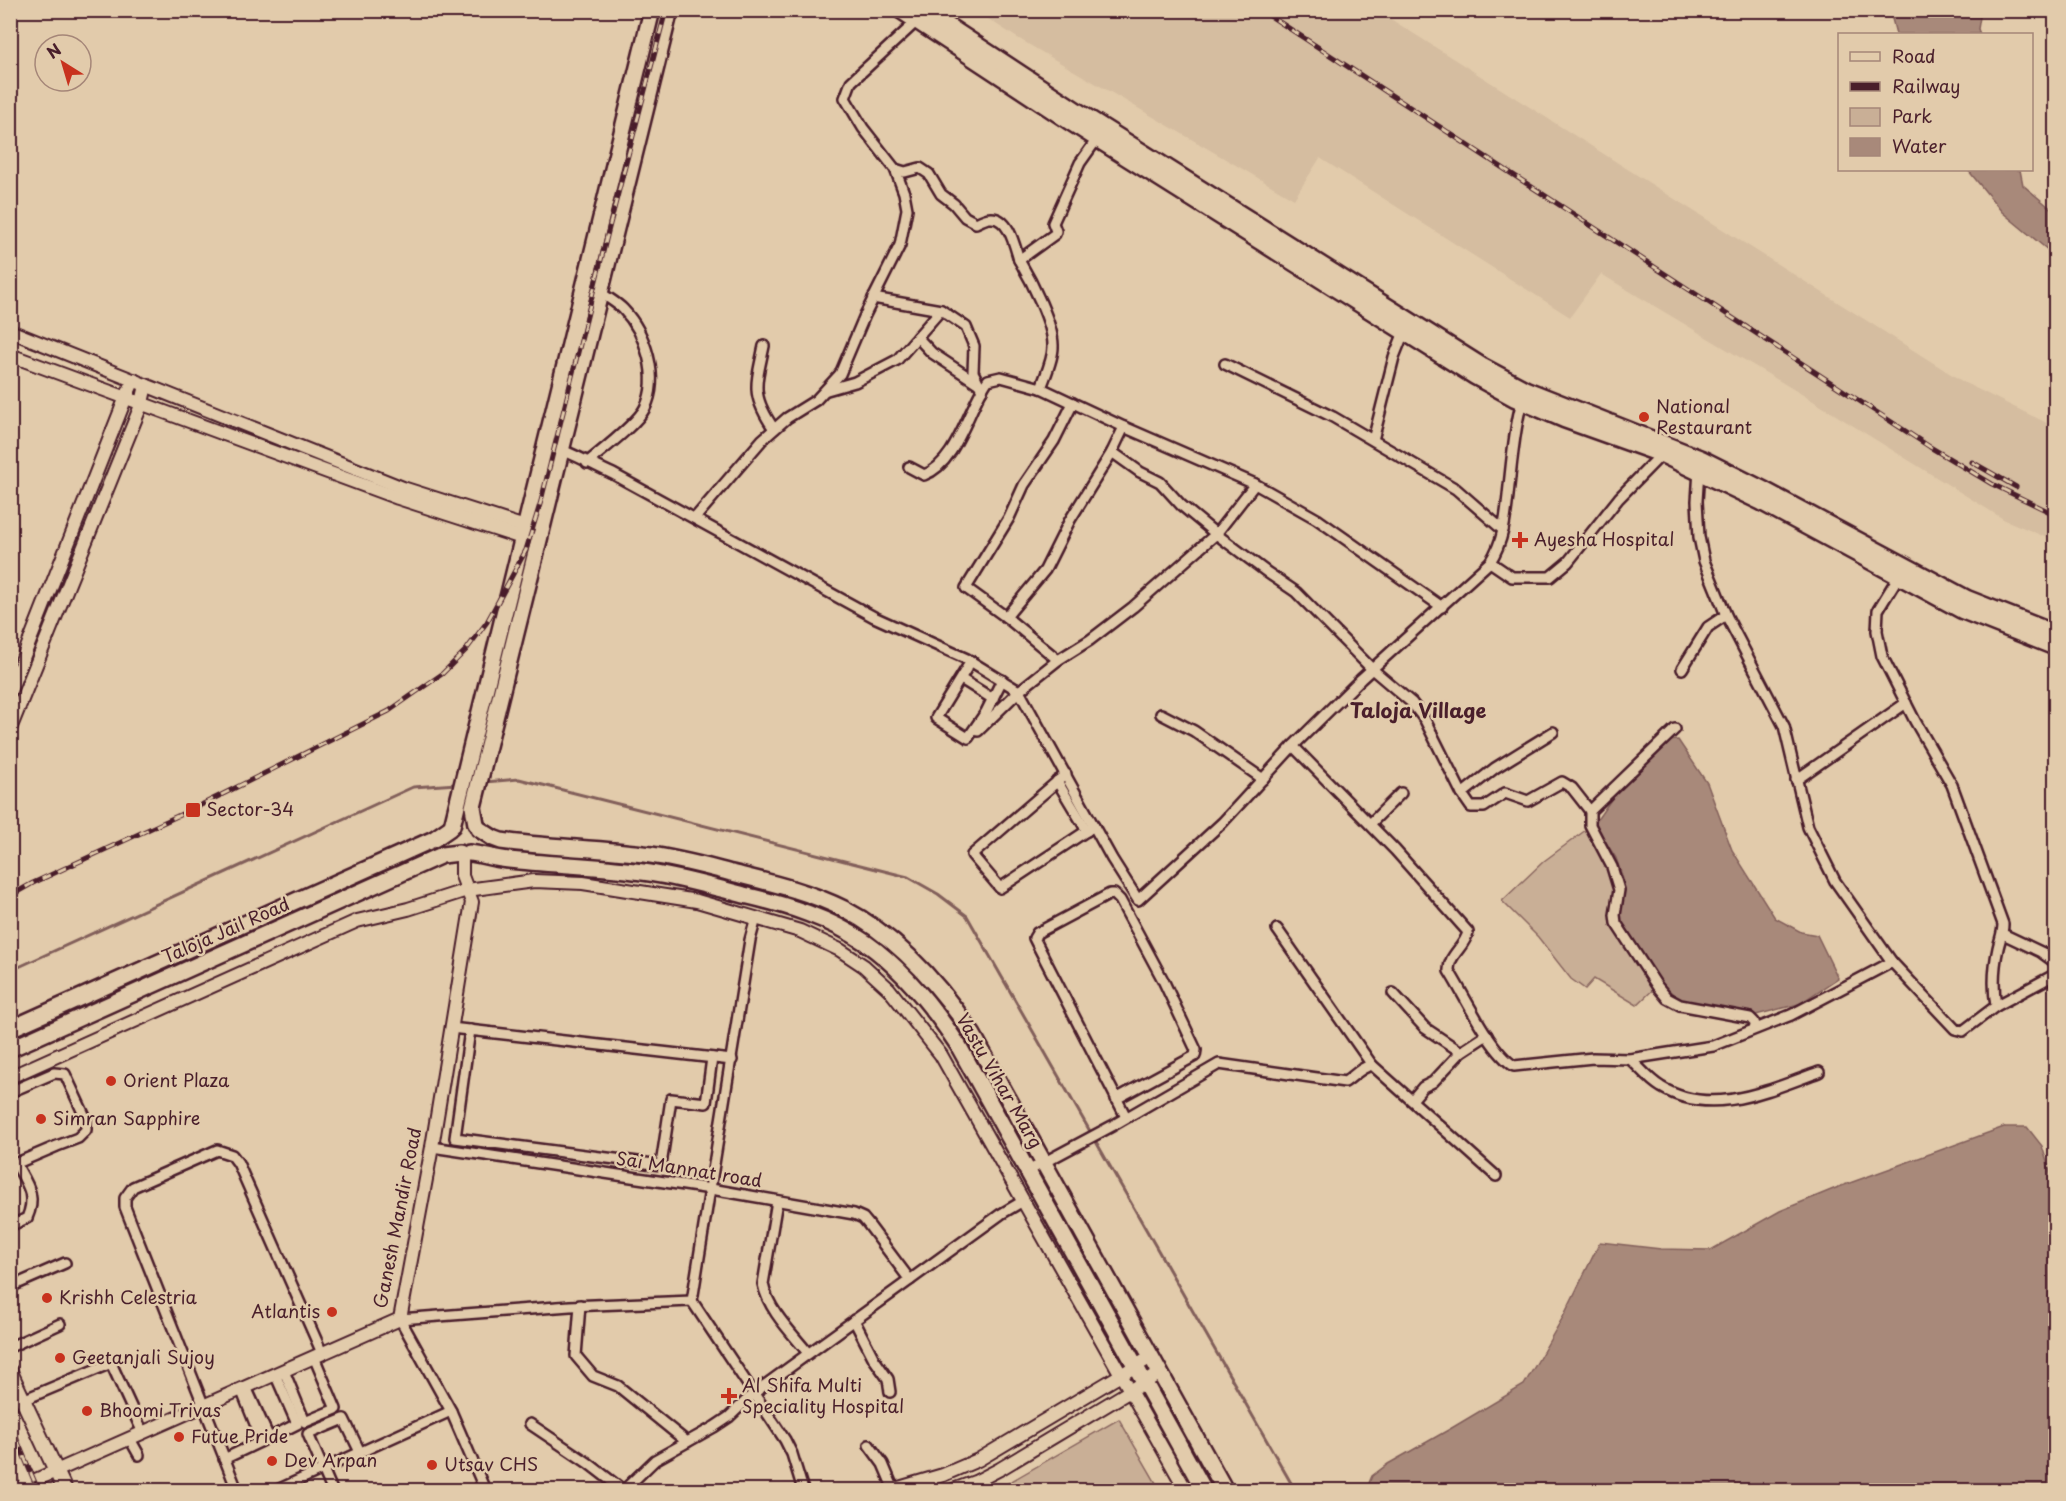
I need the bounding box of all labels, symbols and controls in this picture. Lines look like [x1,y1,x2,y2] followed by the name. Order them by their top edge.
[33,33,93,93] north arrow
[1838,33,2033,171] legend
[41,37,66,64] text: N
[1892,42,1936,69] text: Road
[1892,72,1960,99] text: Railway
[1892,102,1932,129] text: Park
[1892,132,1947,159] text: Water
[1656,392,1752,440] place label: National Restaurant
[1637,410,1651,424] marker: National Restaurant
[1534,525,1674,552] place label: Ayesha Hospital
[1511,531,1529,549] marker: Ayesha Hospital
[1350,695,1486,725] district label: Taloja Village
[206,795,294,822] place label: Sector-34
[184,801,202,819] marker: Sector-34
[157,889,293,970] street label: Taloja Jail Road
[950,1007,1050,1153] street label: Vastu Vihar Marg
[123,1066,230,1093] place label: Orient Plaza
[104,1074,118,1088] marker: Orient Plaza
[53,1104,200,1131] place label: Simran Sapphire
[34,1112,48,1126] marker: Simran Sapphire
[366,1125,427,1310] street label: Ganesh Mandir Road
[614,1144,764,1193] street label: Sai Mannat road
[59,1283,198,1310] place label: Krishh Celestria
[40,1291,54,1305] marker: Krishh Celestria
[251,1297,320,1324] place label: Atlantis
[325,1305,339,1319] marker: Atlantis
[72,1343,215,1370] place label: Geetanjali Sujoy
[53,1351,67,1365] marker: Geetanjali Sujoy
[742,1371,904,1419] place label: Al Shifa Multi Speciality Hospital
[720,1387,738,1405] marker: Al Shifa Multi Speciality Hospital
[99,1396,221,1423] place label: Bhoomi Trivas
[80,1404,94,1418] marker: Bhoomi Trivas
[191,1422,288,1449] place label: Futue Pride
[172,1430,186,1444] marker: Futue Pride
[284,1446,377,1473] place label: Dev Arpan
[444,1450,538,1477] place label: Utsav CHS
[265,1454,279,1468] marker: Dev Arpan
[425,1458,439,1472] marker: Utsav CHS

